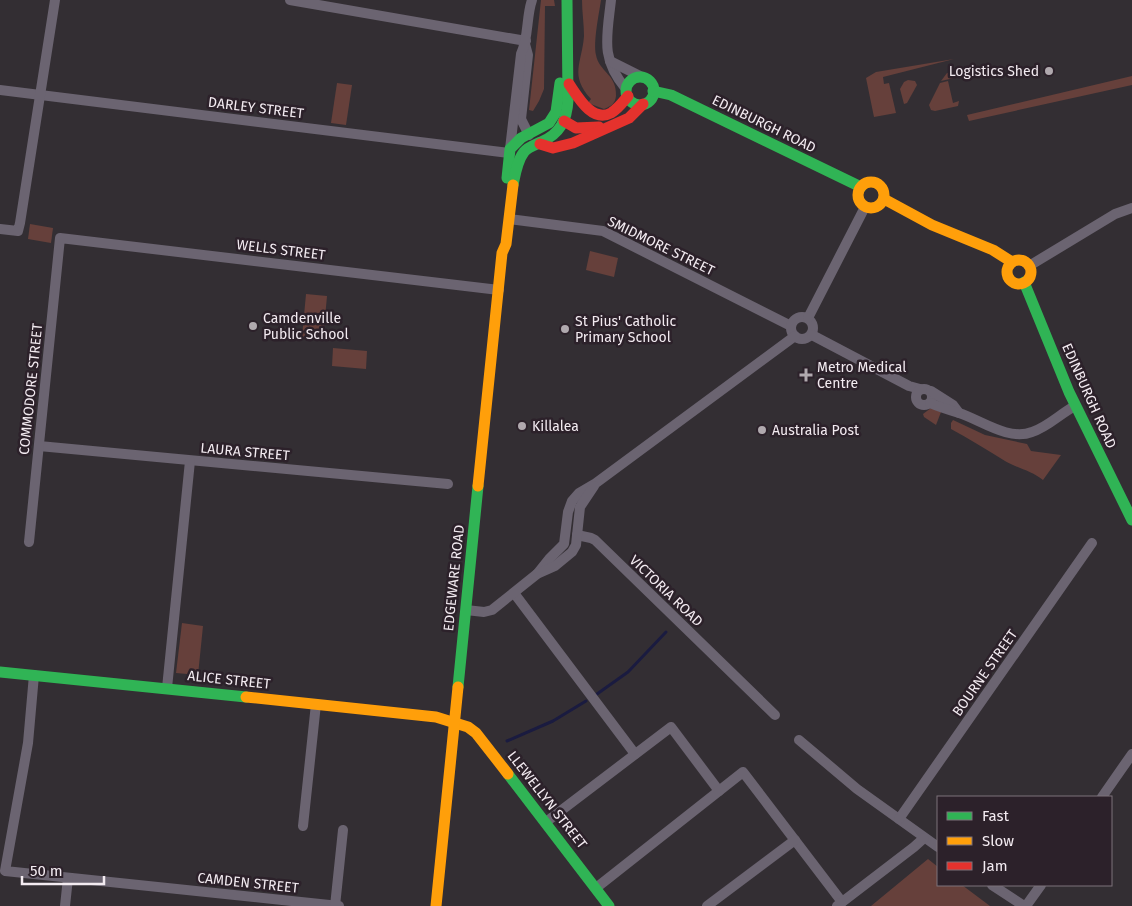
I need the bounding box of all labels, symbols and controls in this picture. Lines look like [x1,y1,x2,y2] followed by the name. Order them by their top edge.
[949,63,1039,80] place label: Logistics Shed
[1043,65,1055,77] marker: Logistics Shed
[709,92,819,156] street label: EDINBURGH ROAD
[207,94,306,122] street label: DARLEY STREET
[605,213,718,280] street label: SMIDMORE STREET
[236,236,327,264] street label: WELLS STREET
[263,310,349,343] place label: Camdenville Public School
[575,313,677,346] place label: St Pius' Catholic Primary School
[247,320,259,332] marker: Camdenville Public School
[16,322,46,456] street label: COMMODORE STREET
[559,323,571,335] marker: St Pius' Catholic Primary School
[1058,341,1120,451] street label: EDINBURGH ROAD
[817,359,906,392] place label: Metro Medical Centre
[799,368,813,382] marker: Metro Medical Centre
[532,418,579,435] place label: Killalea
[516,420,528,432] marker: Killalea
[772,422,860,439] place label: Australia Post
[756,424,768,436] marker: Australia Post
[200,440,291,464] street label: LAURA STREET
[440,524,468,632] street label: EDGEWARE ROAD
[626,552,706,630] street label: VICTORIA ROAD
[949,626,1022,720] street label: BOURNE STREET
[187,667,272,693] street label: ALICE STREET
[504,748,591,853] street label: LLEWELLYN STREET
[937,796,1112,886] legend
[982,807,1009,825] text: Fast
[982,832,1014,850] text: Slow
[22,854,105,886] scale bar
[982,857,1008,875] text: Jam
[30,862,63,880] text: 50 m
[196,869,300,897] street label: CAMDEN STREET

